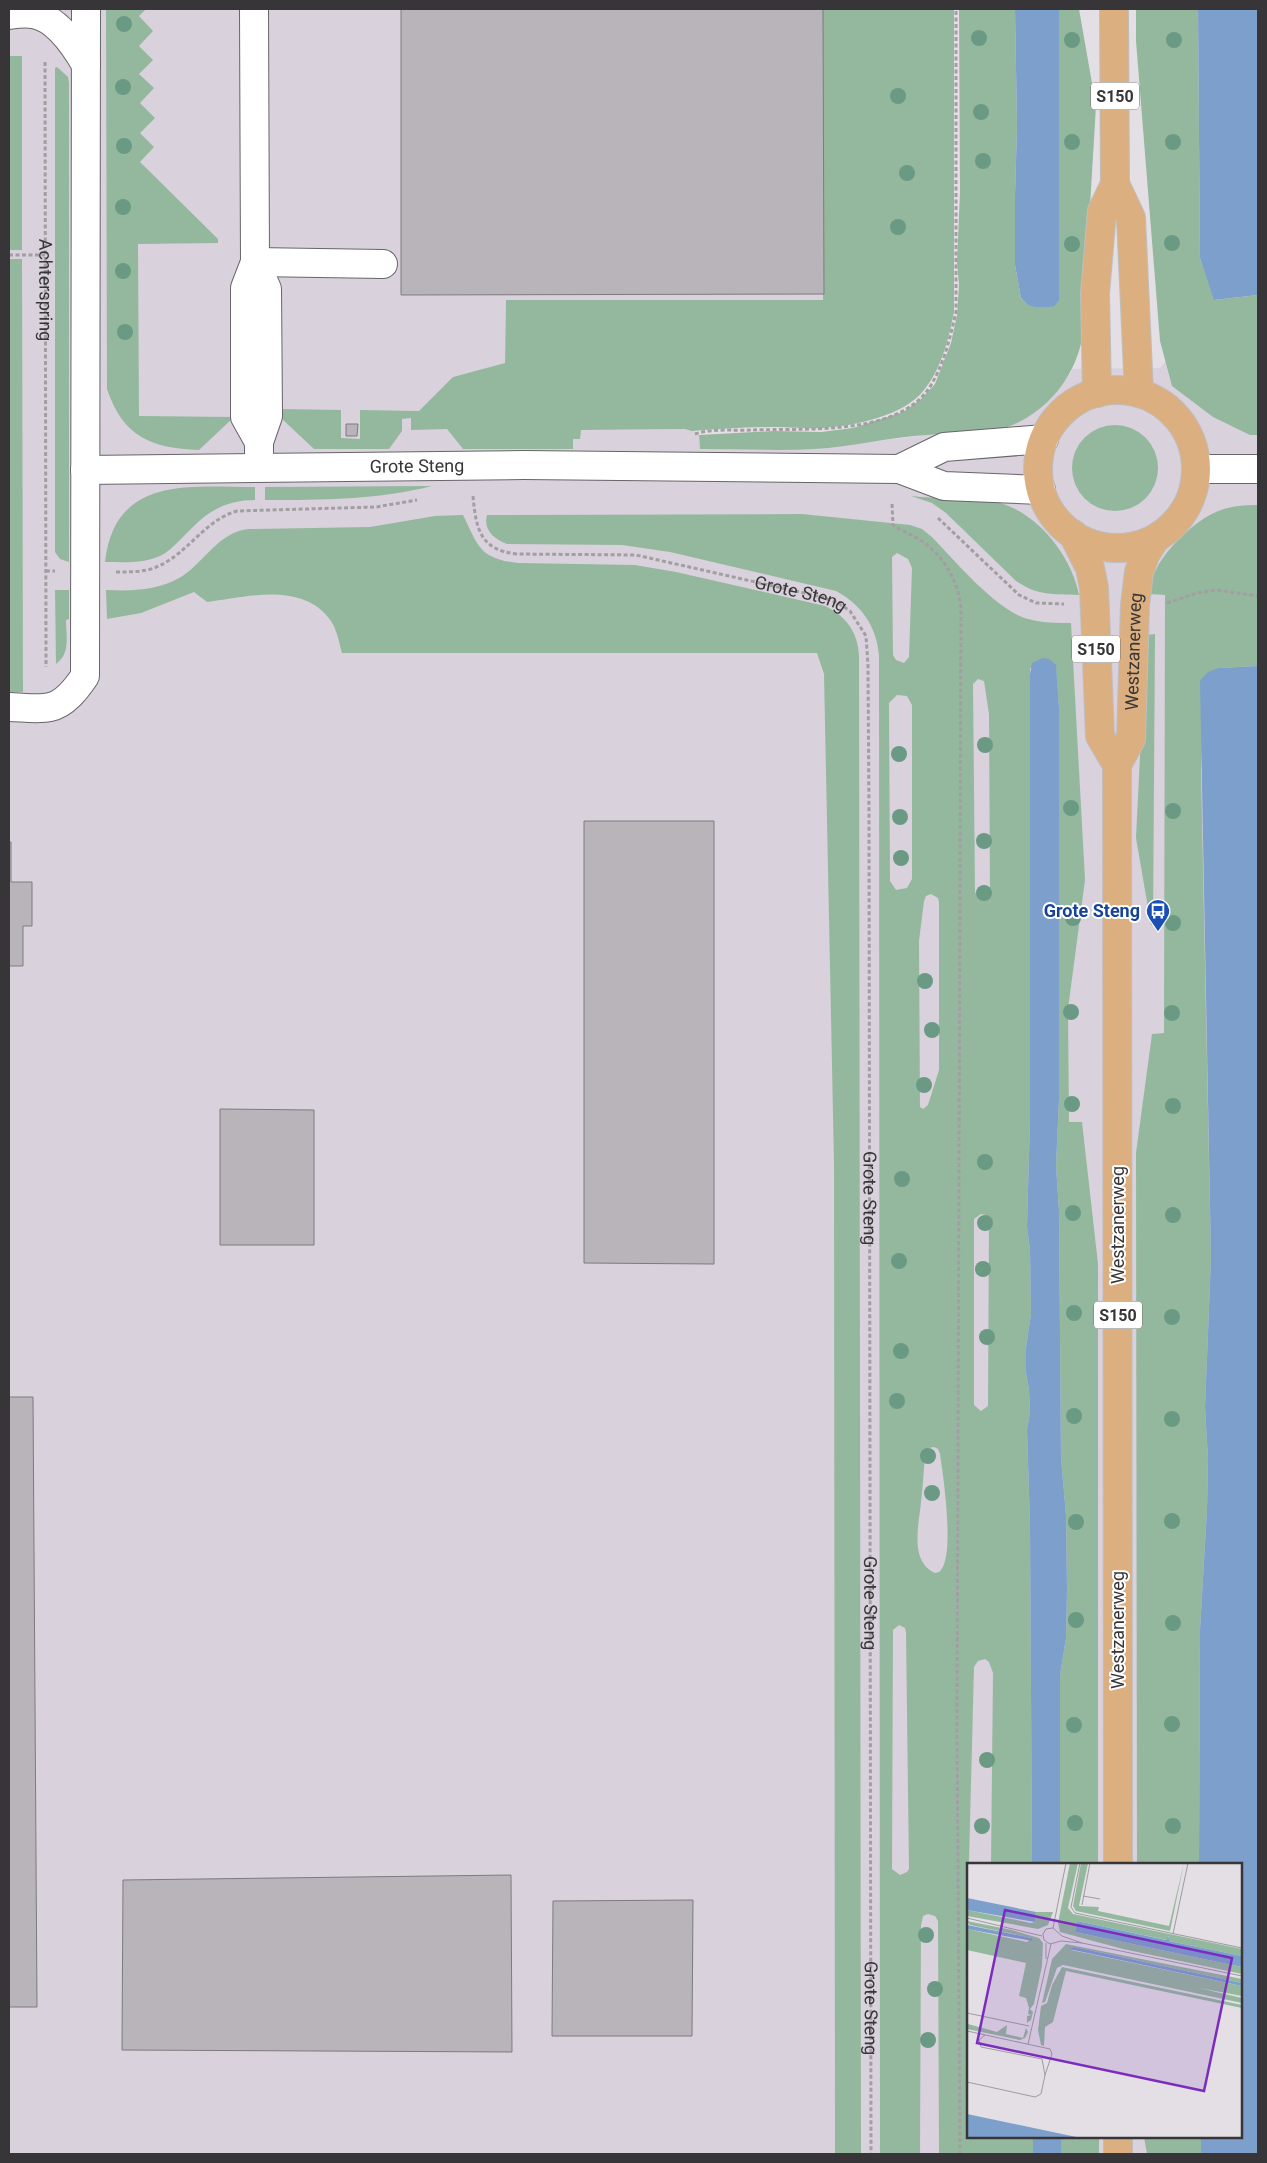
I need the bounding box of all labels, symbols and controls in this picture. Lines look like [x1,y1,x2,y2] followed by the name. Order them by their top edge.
[1091,82,1139,110] road number: S150
[35,239,56,341] street label: Achterspring
[370,455,464,477] street label: Grote Steng
[753,571,851,616] street label: Grote Steng
[1121,591,1146,711] street label: Westzanerweg
[1072,636,1120,662] road number: S150
[1145,898,1171,932] bus stop icon: Grote Steng
[1044,900,1140,921] place label: Grote Steng
[860,1151,881,1245] street label: Grote Steng
[1107,1166,1128,1284] street label: Westzanerweg
[1094,1302,1142,1328] road number: S150
[860,1556,881,1650] street label: Grote Steng
[1107,1571,1128,1689] street label: Westzanerweg
[967,1863,1242,2138] inset map
[861,1961,882,2055] street label: Grote Steng

